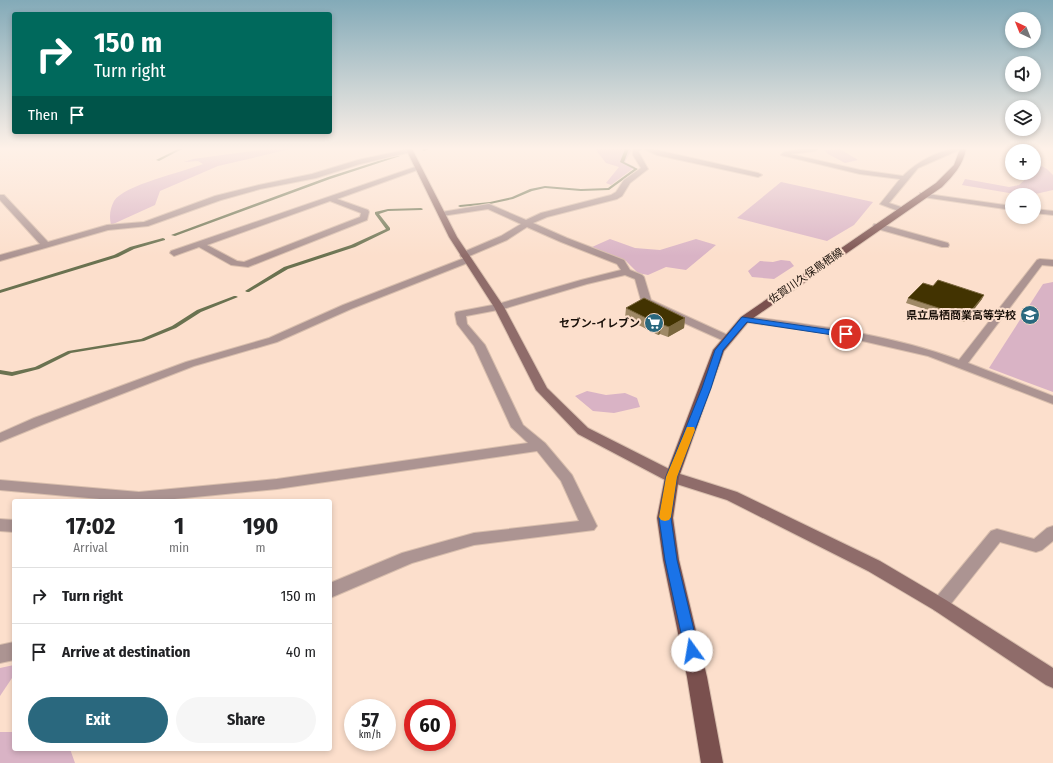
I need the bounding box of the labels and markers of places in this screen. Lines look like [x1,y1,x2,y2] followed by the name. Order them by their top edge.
[1019,304,1041,326] school or university icon: 県立鳥栖商業高等学校
[906,309,1016,322] place label: 県立鳥栖商業高等学校
[643,312,665,334] supermarket icon: セブン-イレブン
[559,317,640,330] place label: セブン-イレブン
[829,317,863,351] pin

